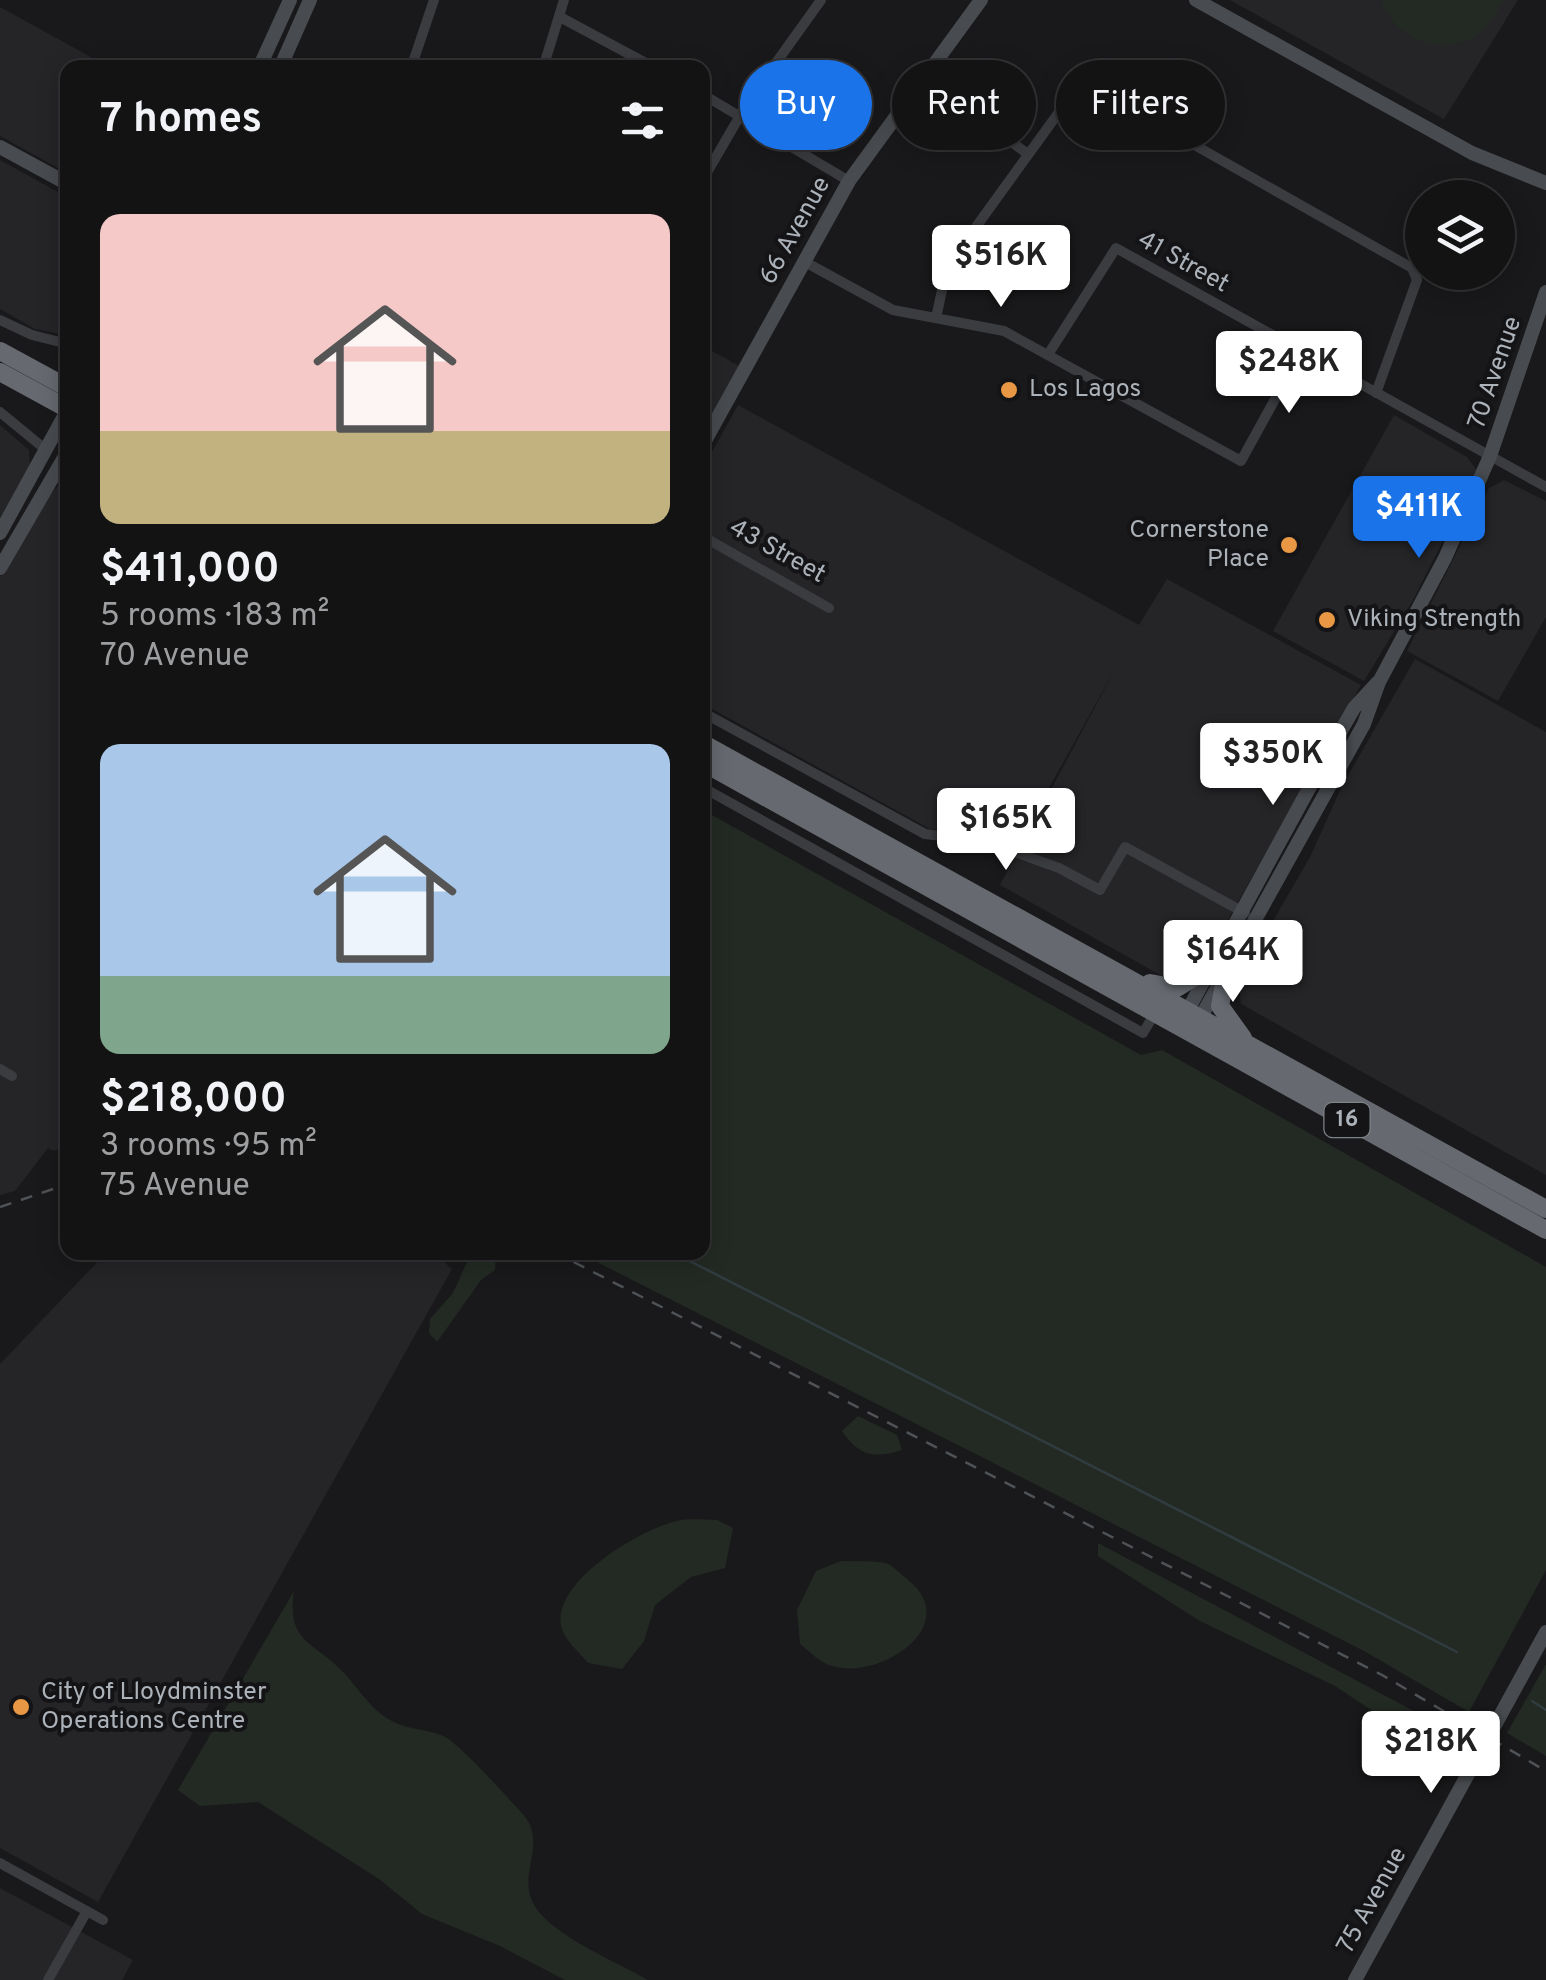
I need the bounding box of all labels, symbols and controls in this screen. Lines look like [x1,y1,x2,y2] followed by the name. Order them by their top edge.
[740,60,872,150] chip: Buy
[892,60,1036,150] chip: Rent
[1056,60,1225,150] chip: Filters
[615,93,670,148] icon: filters
[100,94,262,147] text: 7 homes
[753,172,839,290] street label: 66 Avenue
[1405,180,1515,290] map controls
[1405,180,1515,290] button: layers
[931,225,1071,310] pin: $516K
[1132,225,1234,301] street label: 41 Street
[954,237,1048,277] text: $516K
[295,279,475,459] icon: home
[1462,313,1530,433] street label: 70 Avenue
[1219,331,1359,416] pin: $248K
[1238,343,1340,383] text: $248K
[1029,374,1141,406] place label: Los Lagos
[998,379,1020,401] marker: Los Lagos
[1349,476,1489,561] pin: $411K
[1375,488,1463,528] text: $411K
[723,512,831,592] street label: 43 Street
[1129,515,1269,576] place label: Cornerstone Place
[1278,534,1300,556] marker: Cornerstone Place
[100,544,280,597] text: $411,000
[100,597,329,637] text: 5 rooms · 183 m²
[1347,604,1521,636] place label: Viking Strength
[1316,609,1338,631] marker: Viking Strength
[100,637,250,677] text: 70 Avenue
[1203,723,1343,808] pin: $350K
[1222,735,1324,775] text: $350K
[936,788,1076,873] pin: $165K
[959,800,1053,840] text: $165K
[295,809,475,989] icon: home
[1163,920,1303,1005] pin: $164K
[1186,932,1281,972] text: $164K
[100,1074,287,1127] text: $218,000
[1324,1103,1370,1137] road number: 16
[100,1127,317,1167] text: 3 rooms · 95 m²
[100,1167,250,1207] text: 75 Avenue
[41,1677,267,1738] place label: City of Lloydminster Operations Centre
[10,1696,32,1718] marker: City of Lloydminster Operations Centre
[1361,1711,1501,1796] pin: $218K
[1384,1723,1478,1763] text: $218K
[1331,1842,1415,1960] street label: 75 Avenue

